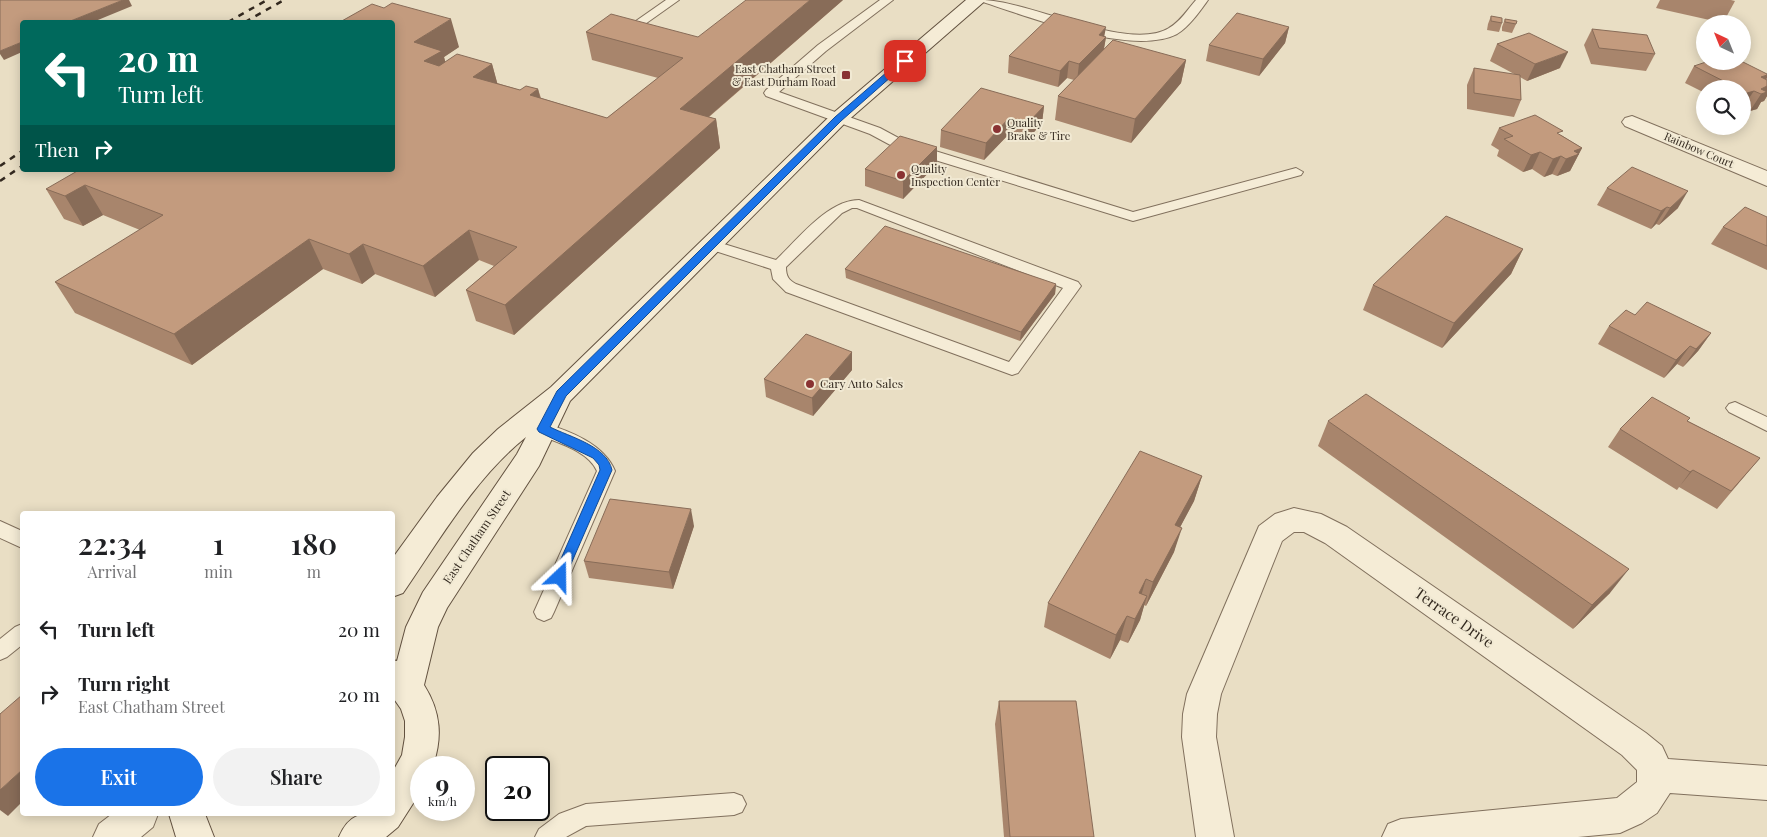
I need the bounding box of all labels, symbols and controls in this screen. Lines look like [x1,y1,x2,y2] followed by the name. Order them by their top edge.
[1696,15,1751,70] north arrow
[1696,15,1751,135] map controls
[118,34,199,81] text: 20 m
[35,40,100,105] icon: left
[884,40,926,82] pin
[891,47,919,75] icon: arrive
[732,61,837,89] place label: East Chatham Street & East Durham Road
[840,69,852,81] marker: East Chatham Street & East Durham Road
[118,79,203,109] text: Turn left
[1696,80,1751,135] button: search
[1007,115,1071,143] place label: Quality Brake & Tire
[991,123,1003,135] marker: Quality Brake & Tire
[1662,128,1736,171] street label: Rainbow Court
[89,135,117,163] icon: right
[35,136,79,162] text: Then
[911,161,1000,189] place label: Quality Inspection Center
[895,169,907,181] marker: Quality Inspection Center
[820,375,903,391] place label: Cary Auto Sales
[804,378,816,390] marker: Cary Auto Sales
[439,486,514,587] street label: East Chatham Street
[78,523,147,563] text: 22:34
[213,523,224,563] text: 1
[291,523,337,563] text: 180
[533,550,585,602] position arrow
[88,561,137,582] text: Arrival
[204,561,233,582] text: min
[307,561,321,582] text: m
[1411,582,1498,652] street label: Terrace Drive
[35,615,63,643] icon: left
[78,616,155,642] text: Turn left
[338,616,380,642] text: 20 m
[78,670,170,696] text: Turn right
[35,680,63,708] icon: right
[338,681,380,707] text: 20 m
[78,696,225,717] text: East Chatham Street
[35,748,203,806] button: Exit
[213,748,380,806] button: Share
[485,756,550,821] speed limit sign: 20
[436,766,449,799] text: 9
[428,793,457,809] text: km/h

